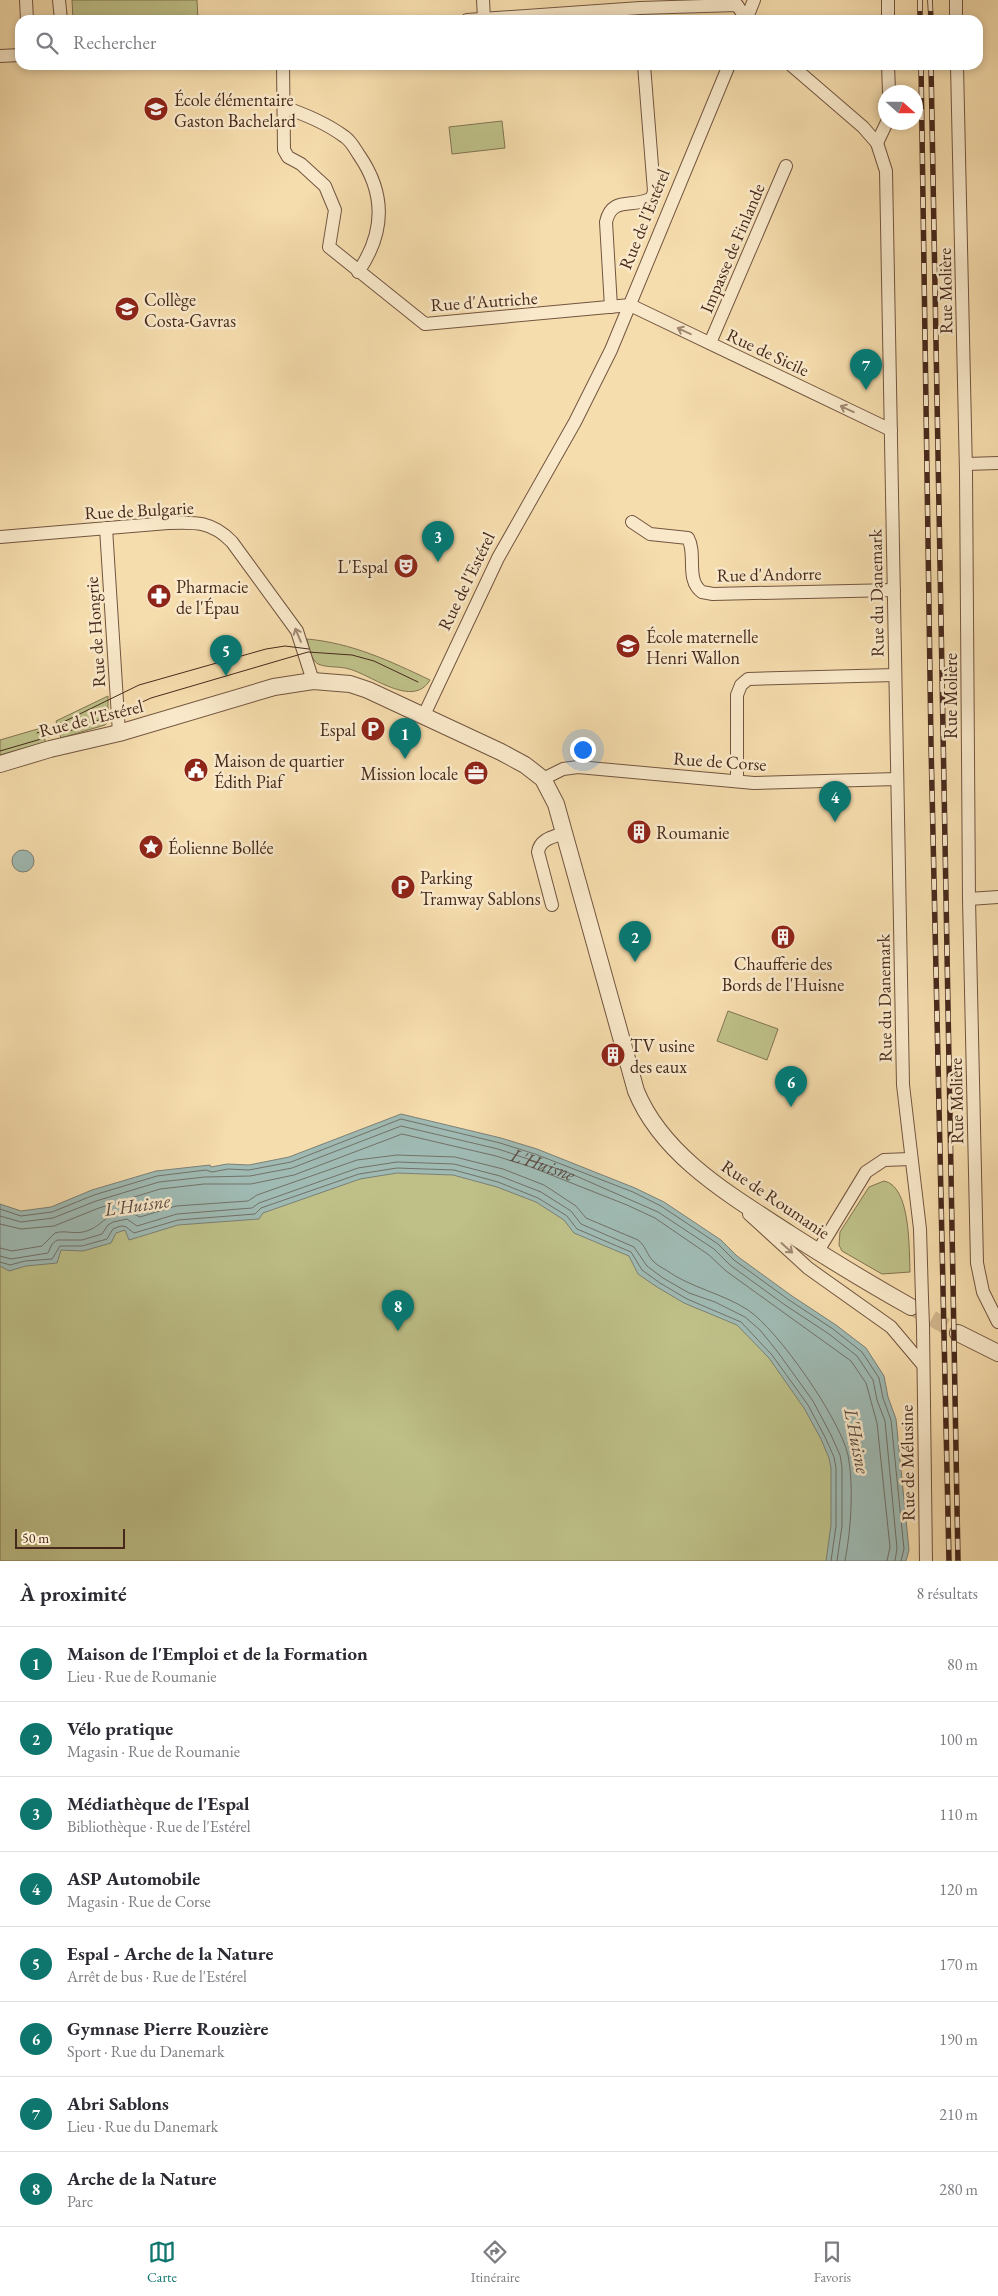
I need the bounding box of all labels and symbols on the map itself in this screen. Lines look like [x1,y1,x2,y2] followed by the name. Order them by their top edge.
[878,85,923,130] north arrow
[174,88,297,132] place label: École élémentaire Gaston Bachelard
[143,96,169,122] school or university icon: École élémentaire Gaston Bachelard
[613,165,675,273] street label: Rue de l'Estérel
[694,180,770,316] street label: Impasse de Finlande
[933,248,957,334] street label: Rue Molière
[430,286,538,316] street label: Rue d'Autriche
[144,288,236,332] place label: Collège Costa-Gavras
[114,296,140,322] school or university icon: Collège Costa-Gavras
[723,323,813,381] street label: Rue de Sicile
[677,326,692,336] one-way arrow
[850,349,882,390] pin: 7
[840,403,855,413] one-way arrow
[84,496,194,524] street label: Rue de Bulgarie
[422,521,454,562] pin: 3
[432,528,500,634] street label: Rue de l'Estérel
[863,528,889,657] street label: Rue du Danemark
[393,553,419,579] theatre icon: L'Espal
[337,555,388,578] place label: L'Espal
[716,562,822,586] street label: Rue d'Andorre
[176,575,248,619] place label: Pharmacie de l'Épau
[80,576,110,688] street label: Rue de Hongrie
[146,583,172,609] pharmacy icon: Pharmacie de l'Épau
[646,625,758,669] place label: École maternelle Henri Wallon
[293,628,302,643] one-way arrow
[615,633,641,659] school or university icon: École maternelle Henri Wallon
[210,635,242,676] pin: 5
[939,653,962,739] street label: Rue Molière
[37,694,145,742] street label: Rue de l'Estérel
[360,716,386,742] parking icon: Espal
[320,718,356,741] place label: Espal
[389,718,421,759] pin: 1
[570,737,596,763] your location
[673,746,767,776] street label: Rue de Corse
[214,749,344,793] place label: Maison de quartier Édith Piaf
[183,757,209,783] public building icon: Maison de quartier Édith Piaf
[463,760,489,786] office icon: Mission locale
[361,762,458,785] place label: Mission locale
[819,781,851,822] pin: 4
[626,819,652,845] building icon: Roumanie
[656,821,729,844] place label: Roumanie
[138,834,164,860] place icon: Éolienne Bollée
[168,836,273,859] place label: Éolienne Bollée
[420,866,541,910] place label: Parking Tramway Sablons
[390,874,416,900] parking icon: Parking Tramway Sablons
[619,921,651,962] pin: 2
[770,924,796,950] building icon: Chaufferie des Bords de l'Huisne
[871,933,897,1062] street label: Rue du Danemark
[722,952,844,996] place label: Chaufferie des Bords de l'Huisne
[630,1034,695,1078] place label: TV usine des eaux
[600,1042,626,1068] building icon: TV usine des eaux
[944,1058,968,1144] street label: Rue Molière
[775,1066,807,1107] pin: 6
[507,1141,580,1187] water label: L'Huisne
[717,1154,835,1244] street label: Rue de Roumanie
[102,1188,172,1222] water label: L'Huisne
[780,1243,793,1254] one-way arrow
[382,1290,414,1331] pin: 8
[838,1405,876,1476] water label: L'Huisne
[894,1405,920,1521] street label: Rue de Mélusine
[15,1526,125,1549] scale bar

